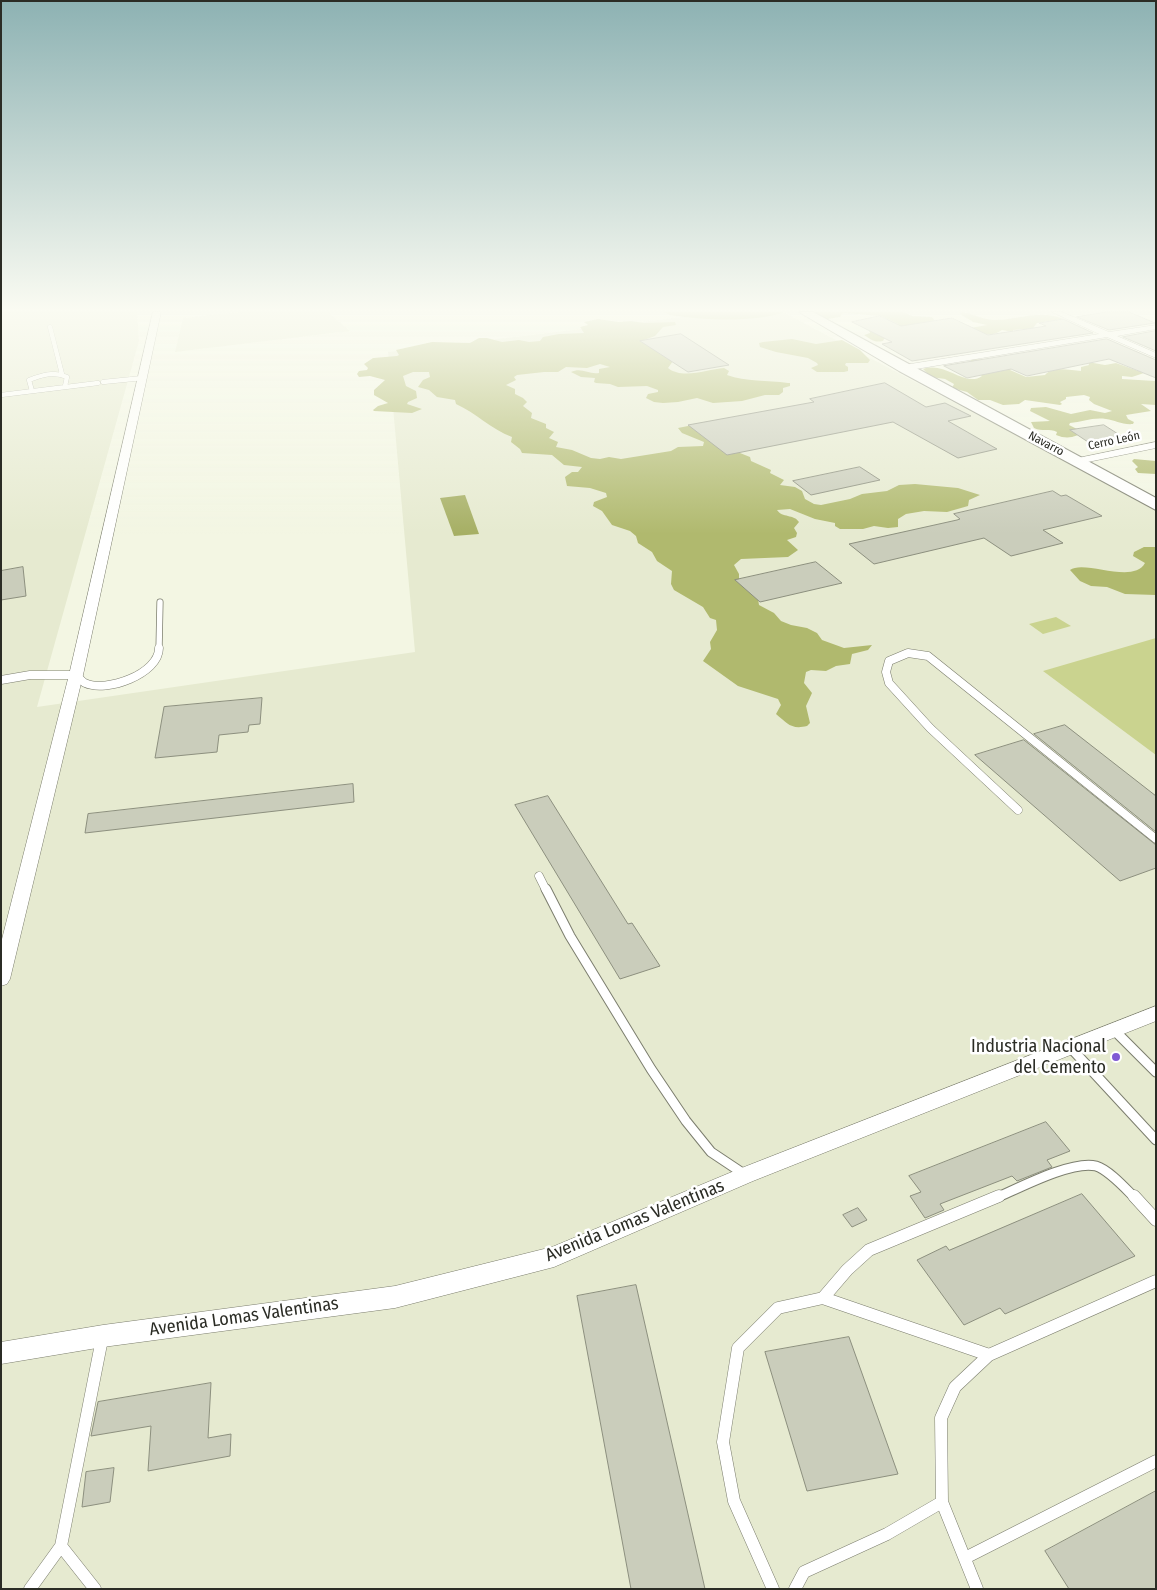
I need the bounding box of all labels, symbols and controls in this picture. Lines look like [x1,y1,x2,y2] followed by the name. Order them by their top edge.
[1087,428,1141,454] street label: Cerro León
[1026,429,1066,459] street label: Navarro
[971,1036,1106,1078] place label: Industria Nacional del Cemento
[1110,1051,1122,1063] marker: Industria Nacional del Cemento
[542,1175,728,1267] street label: Avenida Lomas Valentinas
[148,1293,340,1341] street label: Avenida Lomas Valentinas

